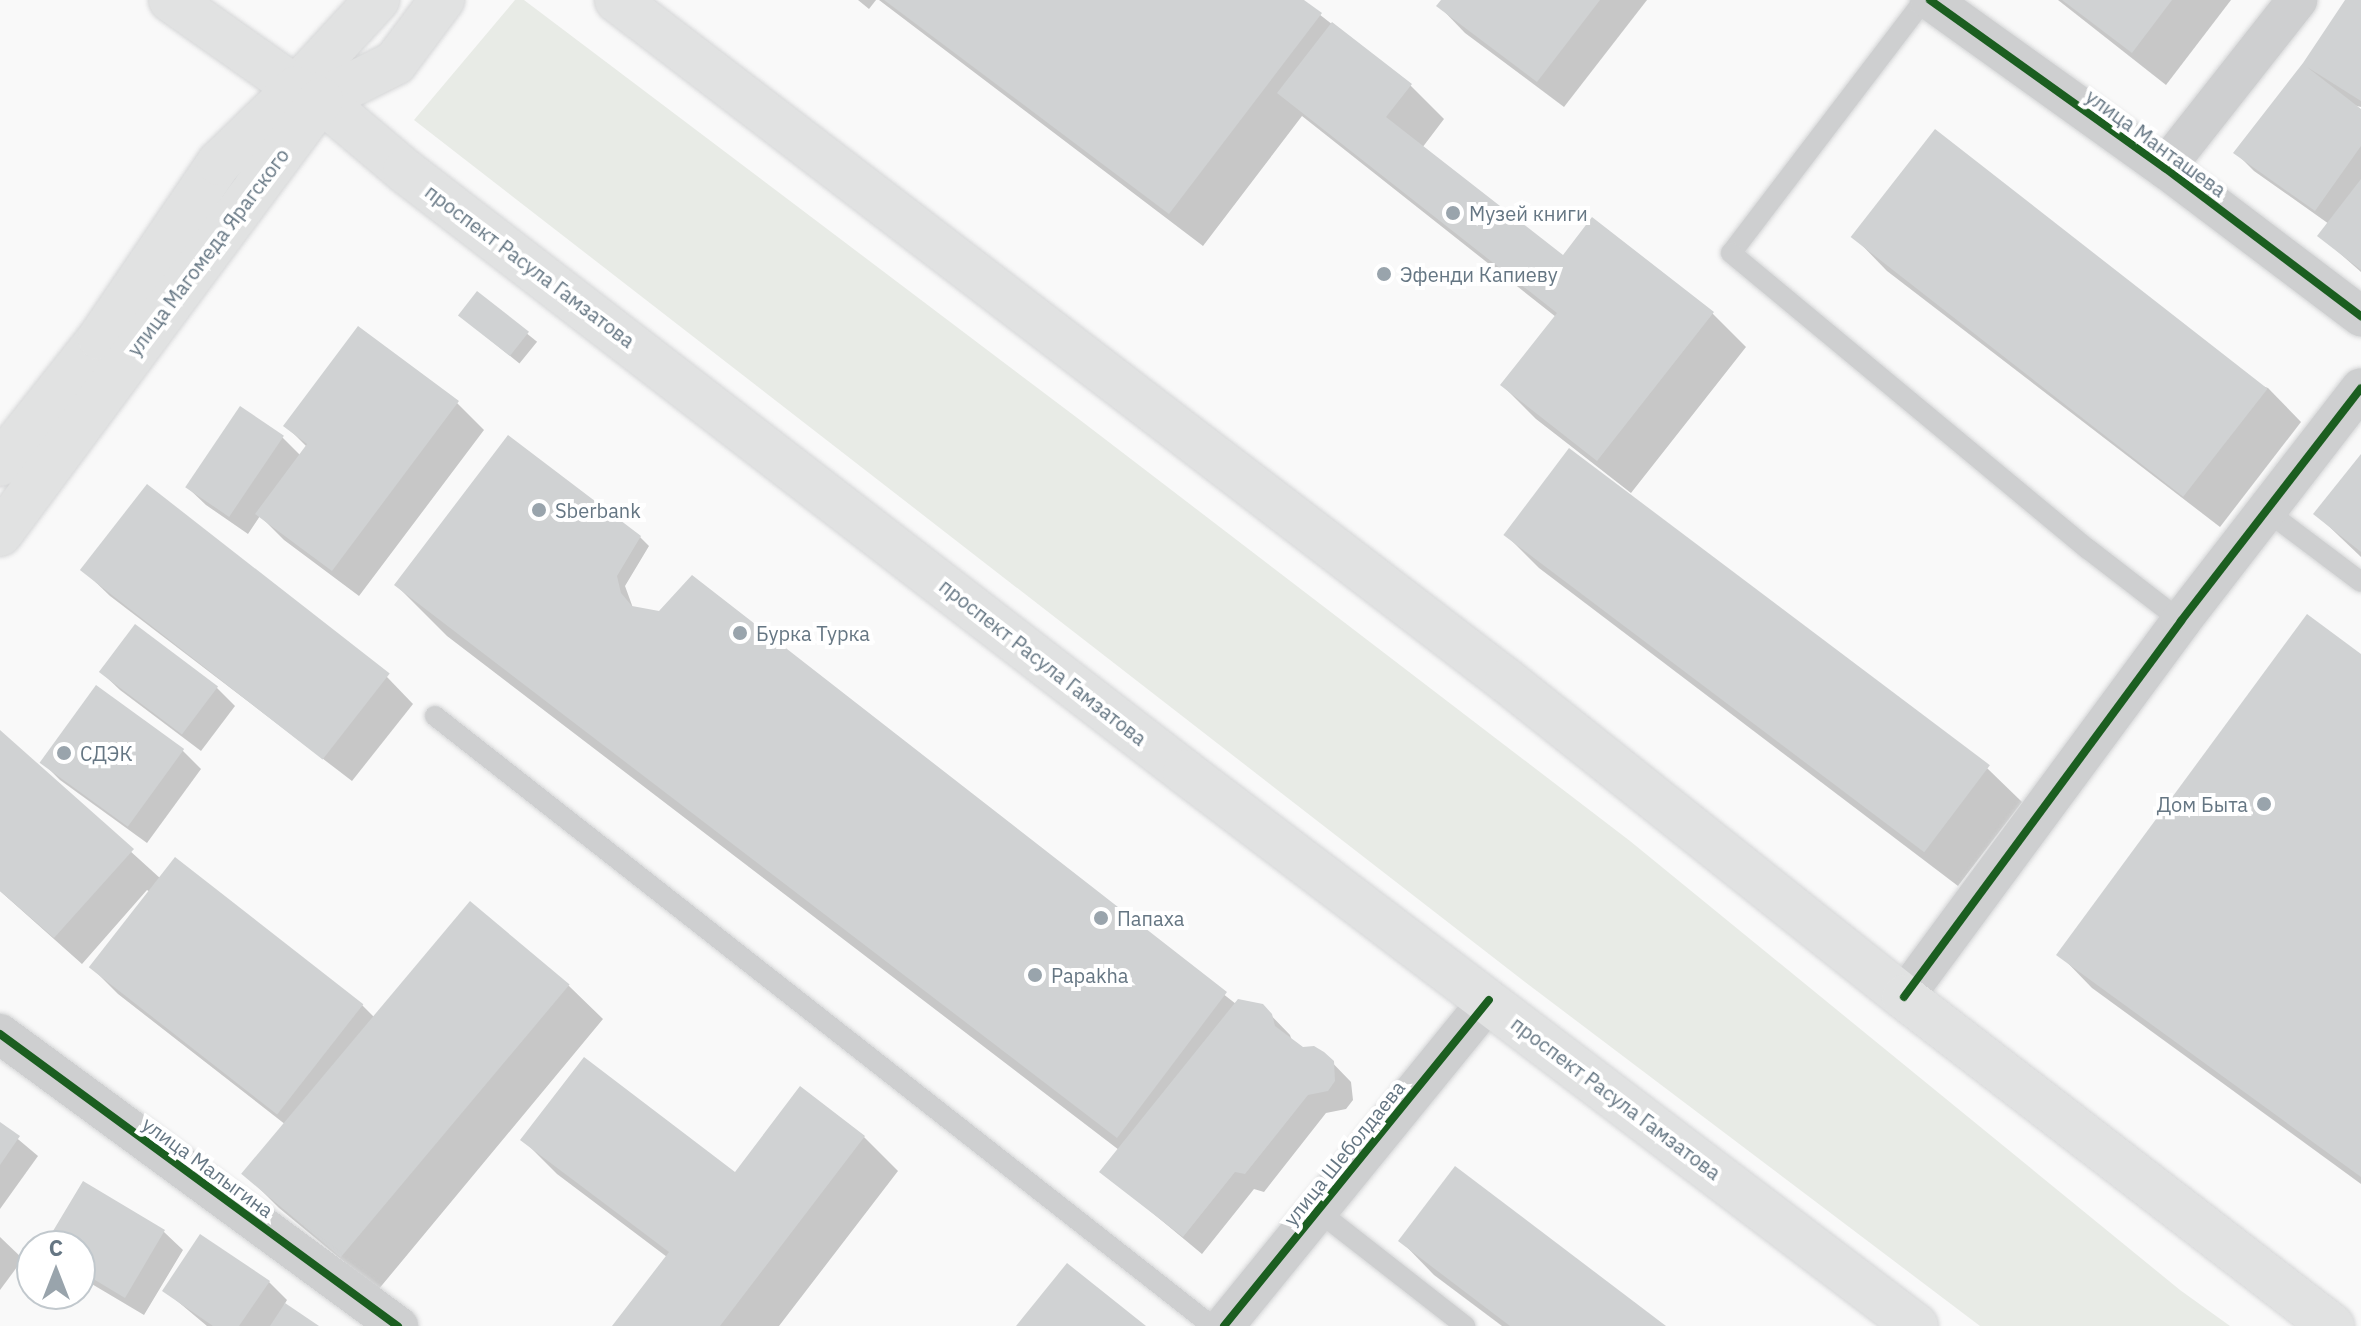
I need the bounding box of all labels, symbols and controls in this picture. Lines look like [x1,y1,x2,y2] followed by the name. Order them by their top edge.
[2081,84,2231,202] street label: улица Манташева
[122,143,294,361] street label: улица Магомеда Ярагского
[421,179,639,353] street label: проспект Расула Гамзатова
[1469,201,1588,225] place label: Музей книги
[1444,204,1462,222] marker: Музей книги
[1400,262,1558,286] place label: Эфенди Капиеву
[1375,265,1393,283] marker: Эфенди Капиеву
[555,498,641,522] place label: Sberbank
[530,501,548,519] marker: Sberbank
[935,574,1151,750] street label: проспект Расула Гамзатова
[756,621,870,645] place label: Бурка Турка
[731,624,749,642] marker: Бурка Турка
[80,741,133,765] place label: СДЭК
[55,744,73,762] marker: СДЭК
[2157,792,2248,816] place label: Дом Быта
[2255,795,2273,813] marker: Дом Быта
[1117,906,1185,930] place label: Папаха
[1092,909,1110,927] marker: Папаха
[1051,963,1128,987] place label: Papakha
[1026,966,1044,984] marker: Papakha
[1507,1011,1725,1185] street label: проспект Расула Гамзатова
[1278,1076,1410,1230] street label: улица Шеболдаева
[138,1111,278,1223] street label: улица Малыгина
[16,1230,96,1310] north arrow
[49,1233,63,1262] text: С

